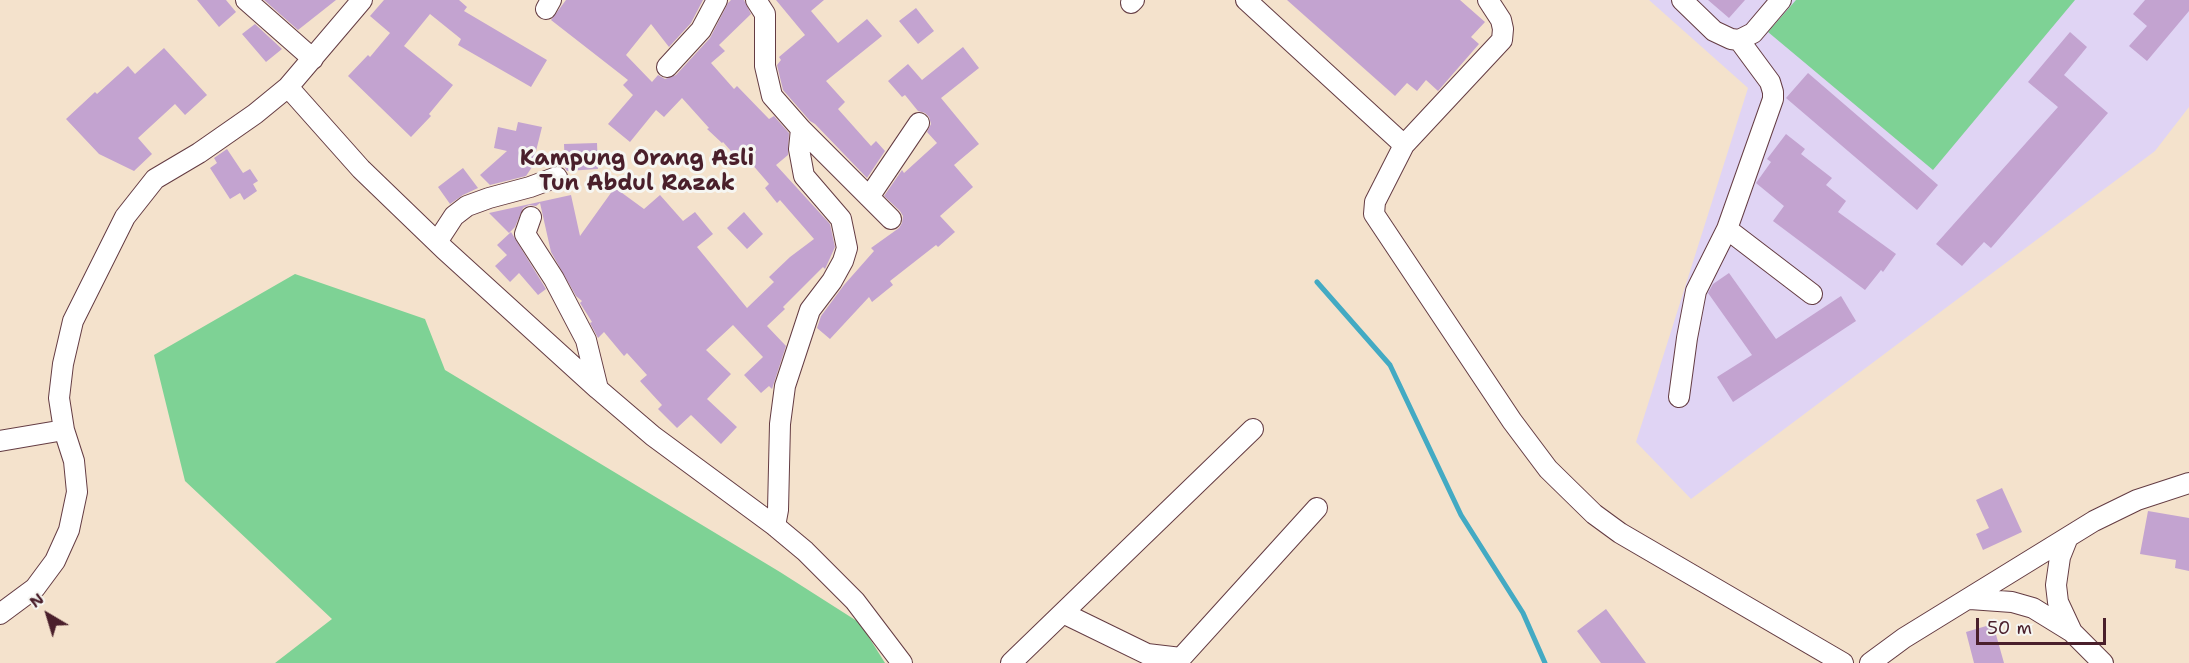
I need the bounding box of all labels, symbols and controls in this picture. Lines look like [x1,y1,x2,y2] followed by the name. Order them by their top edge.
[520,146,754,198] district label: Kampung Orang Asli Tun Abdul Razak
[18,585,78,645] north arrow
[25,588,48,613] text: N
[1979,606,2110,644] scale bar
[1987,616,2032,640] text: 50 m

